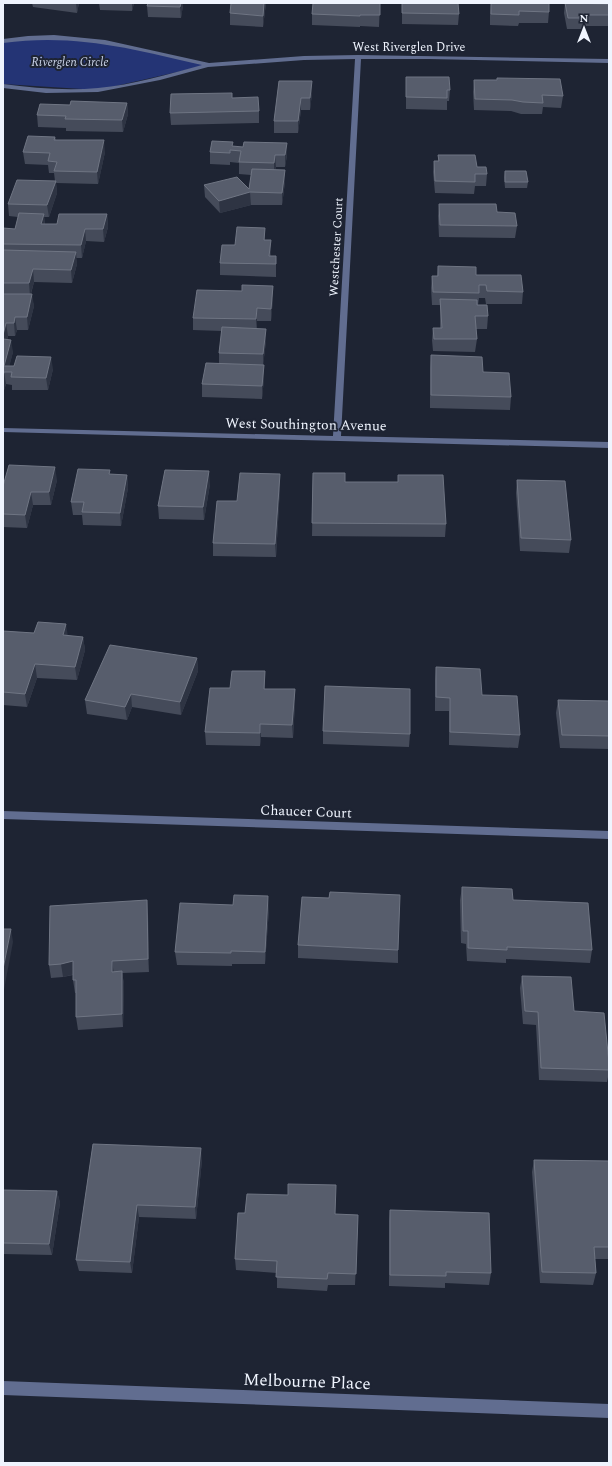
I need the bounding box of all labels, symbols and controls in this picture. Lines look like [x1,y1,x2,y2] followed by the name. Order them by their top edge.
[564,8,604,48] north arrow
[580,10,589,27] text: N
[353,38,466,57] street label: West Riverglen Drive
[31,53,109,72] park label: Riverglen Circle
[324,197,349,297] street label: Westchester Court
[225,413,387,436] street label: West Southington Avenue
[260,799,352,824] street label: Chaucer Court
[243,1367,371,1397] street label: Melbourne Place

